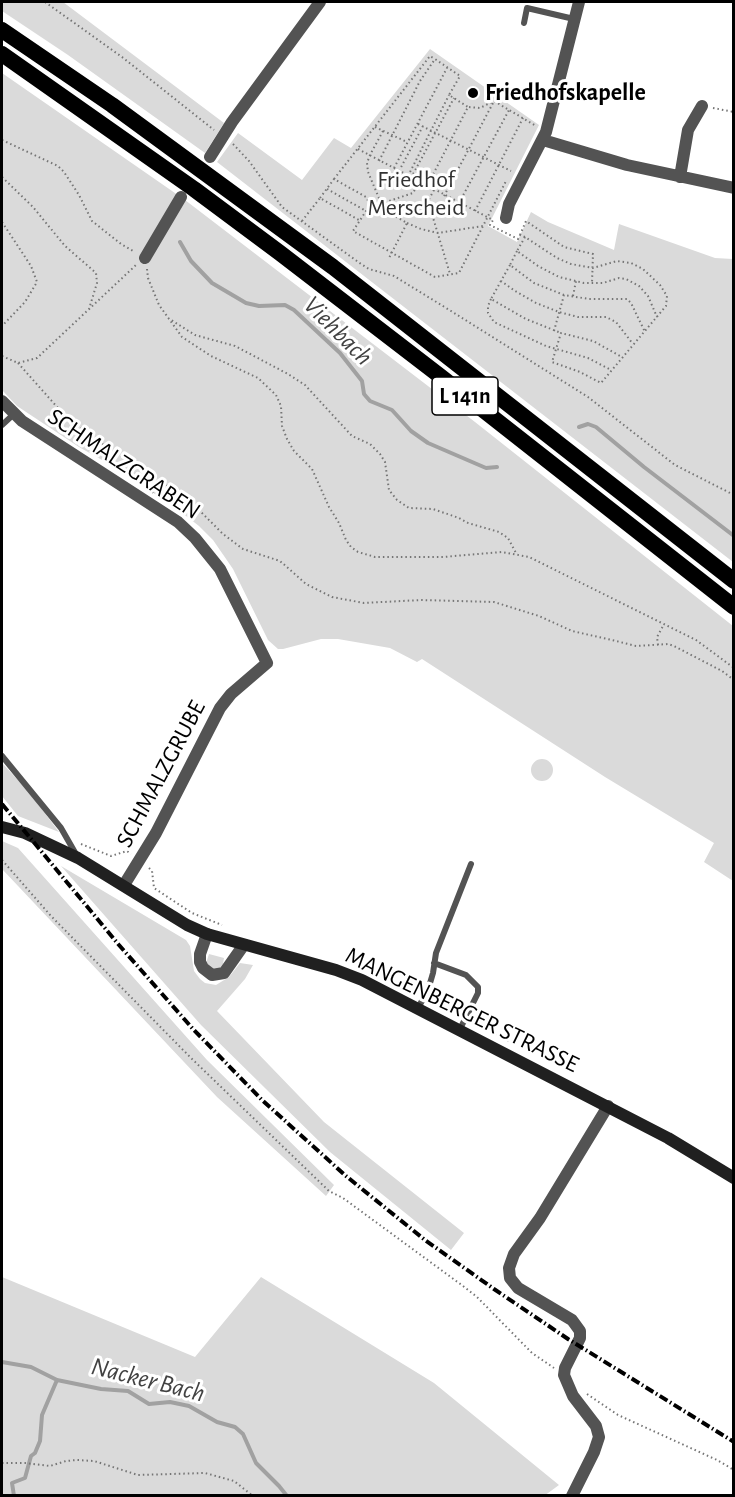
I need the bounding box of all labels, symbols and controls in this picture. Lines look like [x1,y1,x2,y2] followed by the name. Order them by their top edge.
[485,79,646,107] place label: Friedhofskapelle
[466,86,480,100] marker: Friedhofskapelle
[367,166,465,222] park label: Friedhof Merscheid
[297,290,379,372] water label: Viehbach
[432,377,498,415] road number: L 141n
[42,402,206,526] street label: SCHMALZGRABEN
[110,696,212,852] street label: SCHMALZGRUBE
[341,941,583,1079] street label: MANGENBERGER STRASSE
[88,1351,208,1409] water label: Nacker Bach

